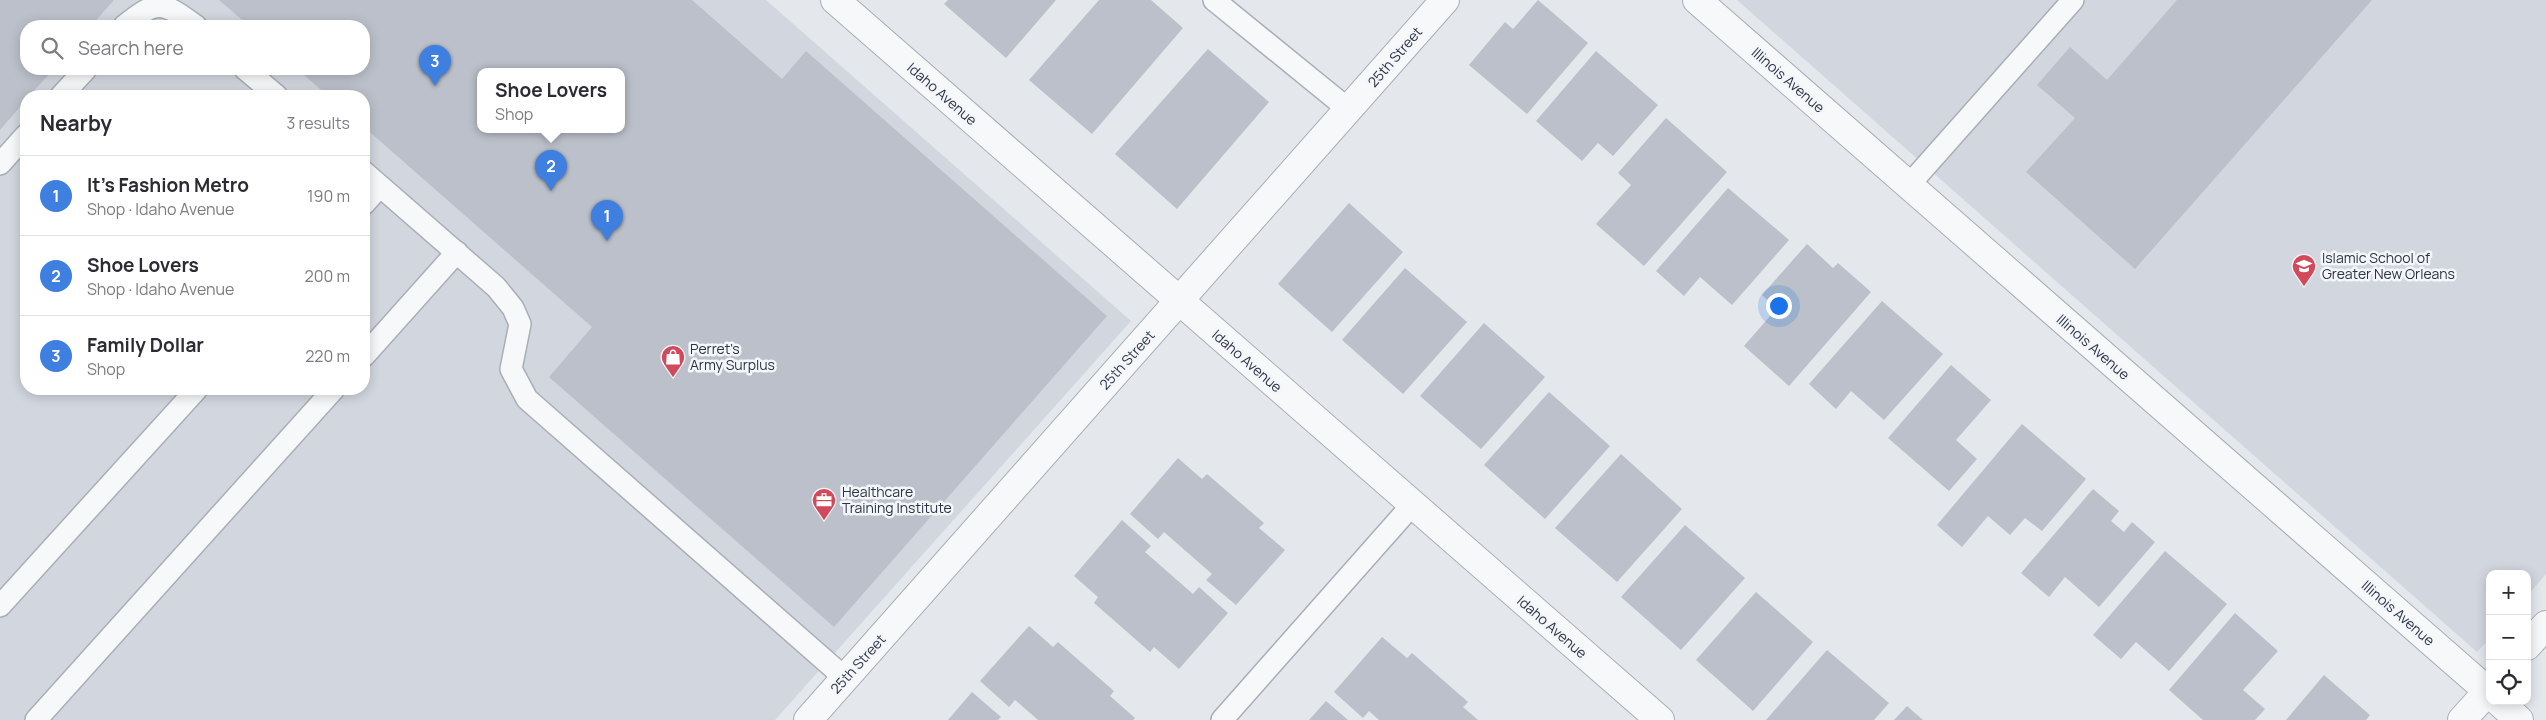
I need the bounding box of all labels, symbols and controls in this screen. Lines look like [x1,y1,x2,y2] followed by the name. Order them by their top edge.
[20,20,370,75] search box
[1363,22,1426,91] street label: 25th Street
[38,34,66,62] icon: search
[78,35,184,61] text: Search here
[1748,43,1829,117] street label: Illinois Avenue
[419,45,451,86] pin: 3
[903,58,981,129] street label: Idaho Avenue
[477,68,625,133] popup
[495,77,607,103] text: Shoe Lovers
[495,103,533,125] text: Shop
[40,109,112,137] text: Nearby
[287,112,350,134] text: 3 results
[535,150,567,191] pin: 2
[87,172,249,198] text: It's Fashion Metro
[52,185,60,207] text: 1
[307,185,350,207] text: 190 m
[87,198,234,220] text: Shop · Idaho Avenue
[591,200,623,241] pin: 1
[2322,248,2455,283] place label: Islamic School of Greater New Orleans
[87,252,199,278] text: Shoe Lovers
[2291,253,2317,287] school or university icon: Islamic School of Greater New Orleans
[51,265,61,287] text: 2
[305,265,350,287] text: 200 m
[87,278,234,300] text: Shop · Idaho Avenue
[1766,293,1792,319] your location
[2053,310,2134,384] street label: Illinois Avenue
[1208,325,1286,396] street label: Idaho Avenue
[1095,326,1159,393] street label: 25th Street
[87,332,204,358] text: Family Dollar
[690,339,775,374] place label: Perret's Army Surplus
[660,344,686,378] shop icon: Perret's Army Surplus
[51,345,61,367] text: 3
[305,345,350,367] text: 220 m
[87,358,125,380] text: Shop
[842,482,952,517] place label: Healthcare Training Institute
[811,487,837,521] office icon: Healthcare Training Institute
[2486,570,2531,705] map controls
[2486,570,2531,615] button: +
[2358,576,2439,650] street label: Illinois Avenue
[1513,591,1591,662] street label: Idaho Avenue
[2486,615,2531,660] button: −
[826,630,890,697] street label: 25th Street
[2486,660,2531,705] button: locate

